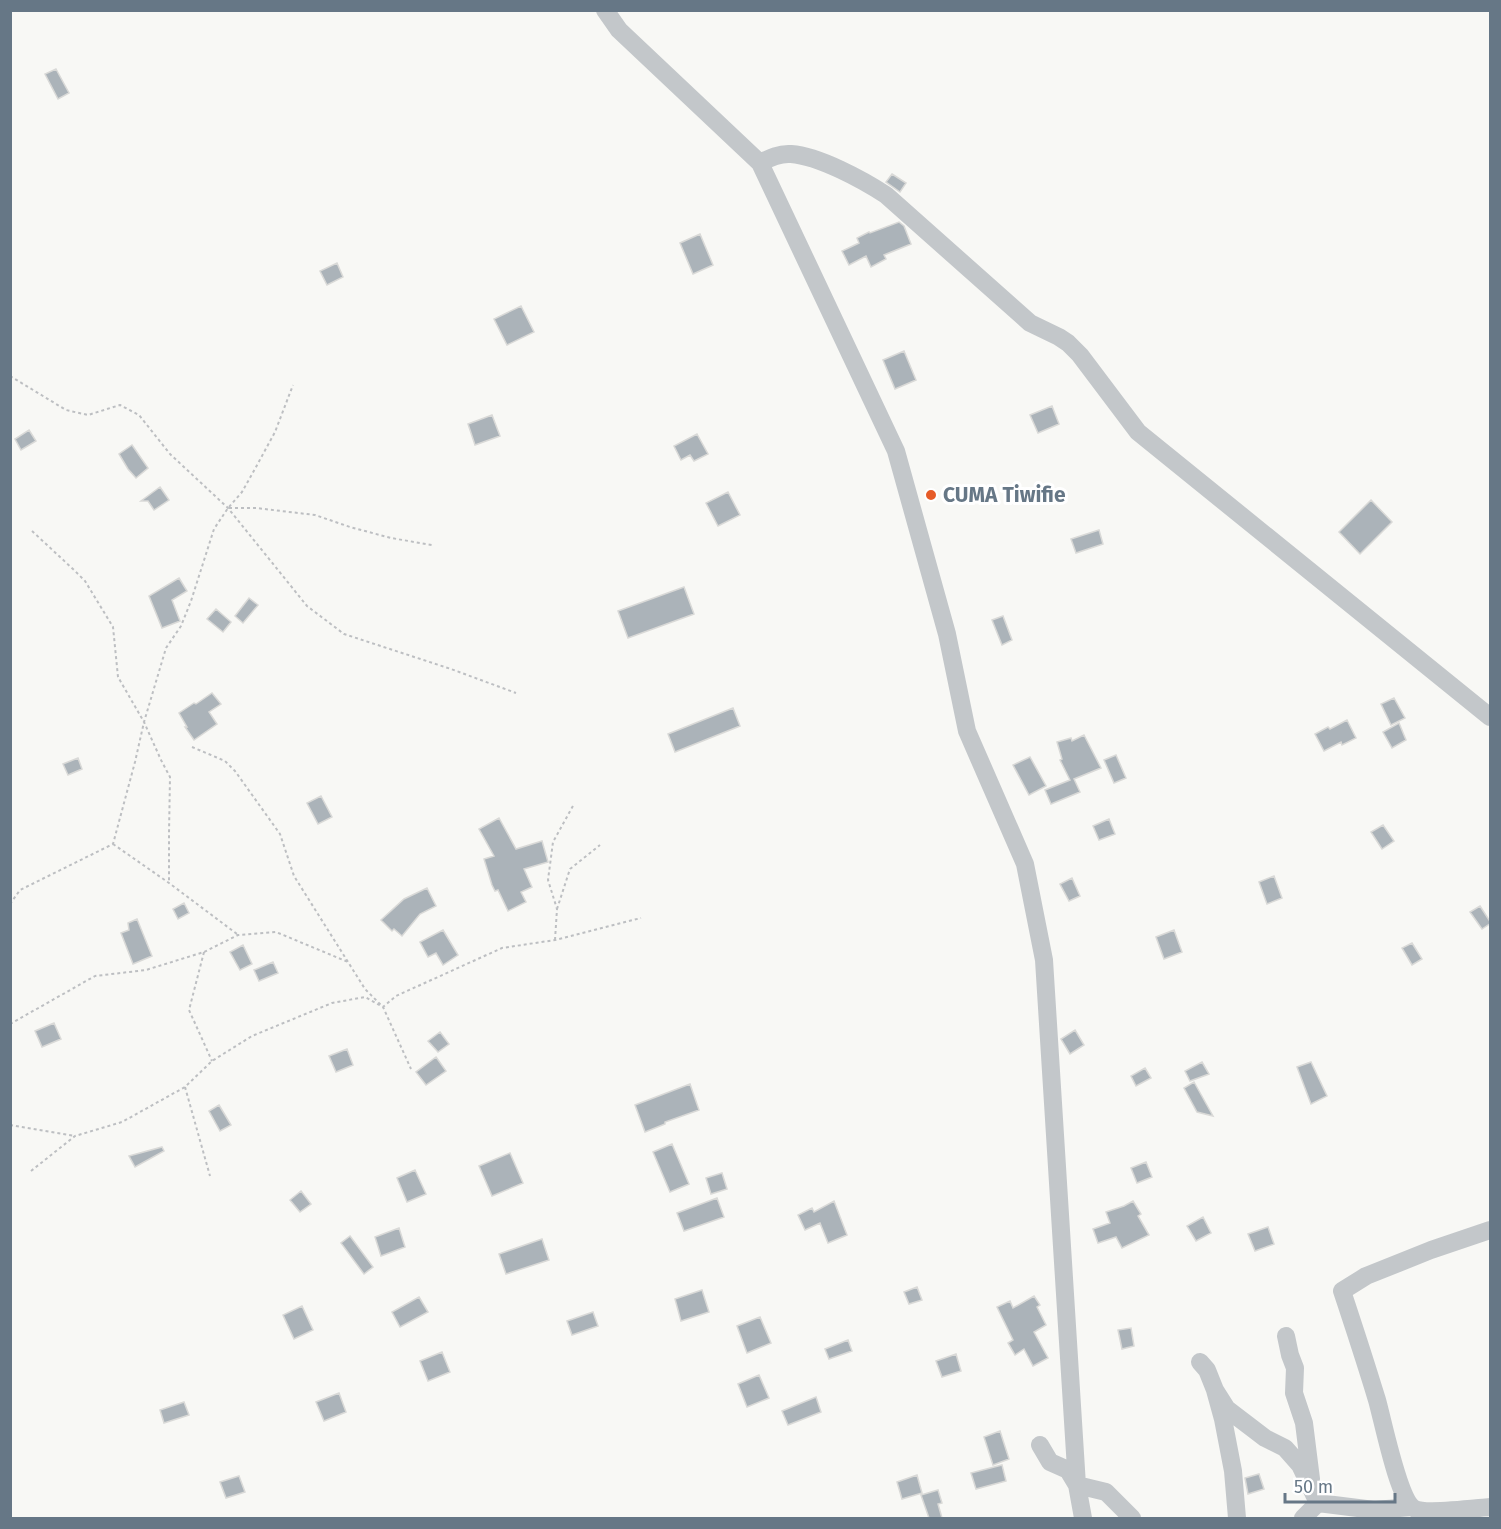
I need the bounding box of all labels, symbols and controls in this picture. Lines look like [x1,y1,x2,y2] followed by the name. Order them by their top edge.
[943,482,1066,508] place label: CUMA Tiwifie
[924,488,938,502] marker: CUMA Tiwifie
[1285,1466,1394,1504] scale bar
[1294,1476,1333,1498] text: 50 m

